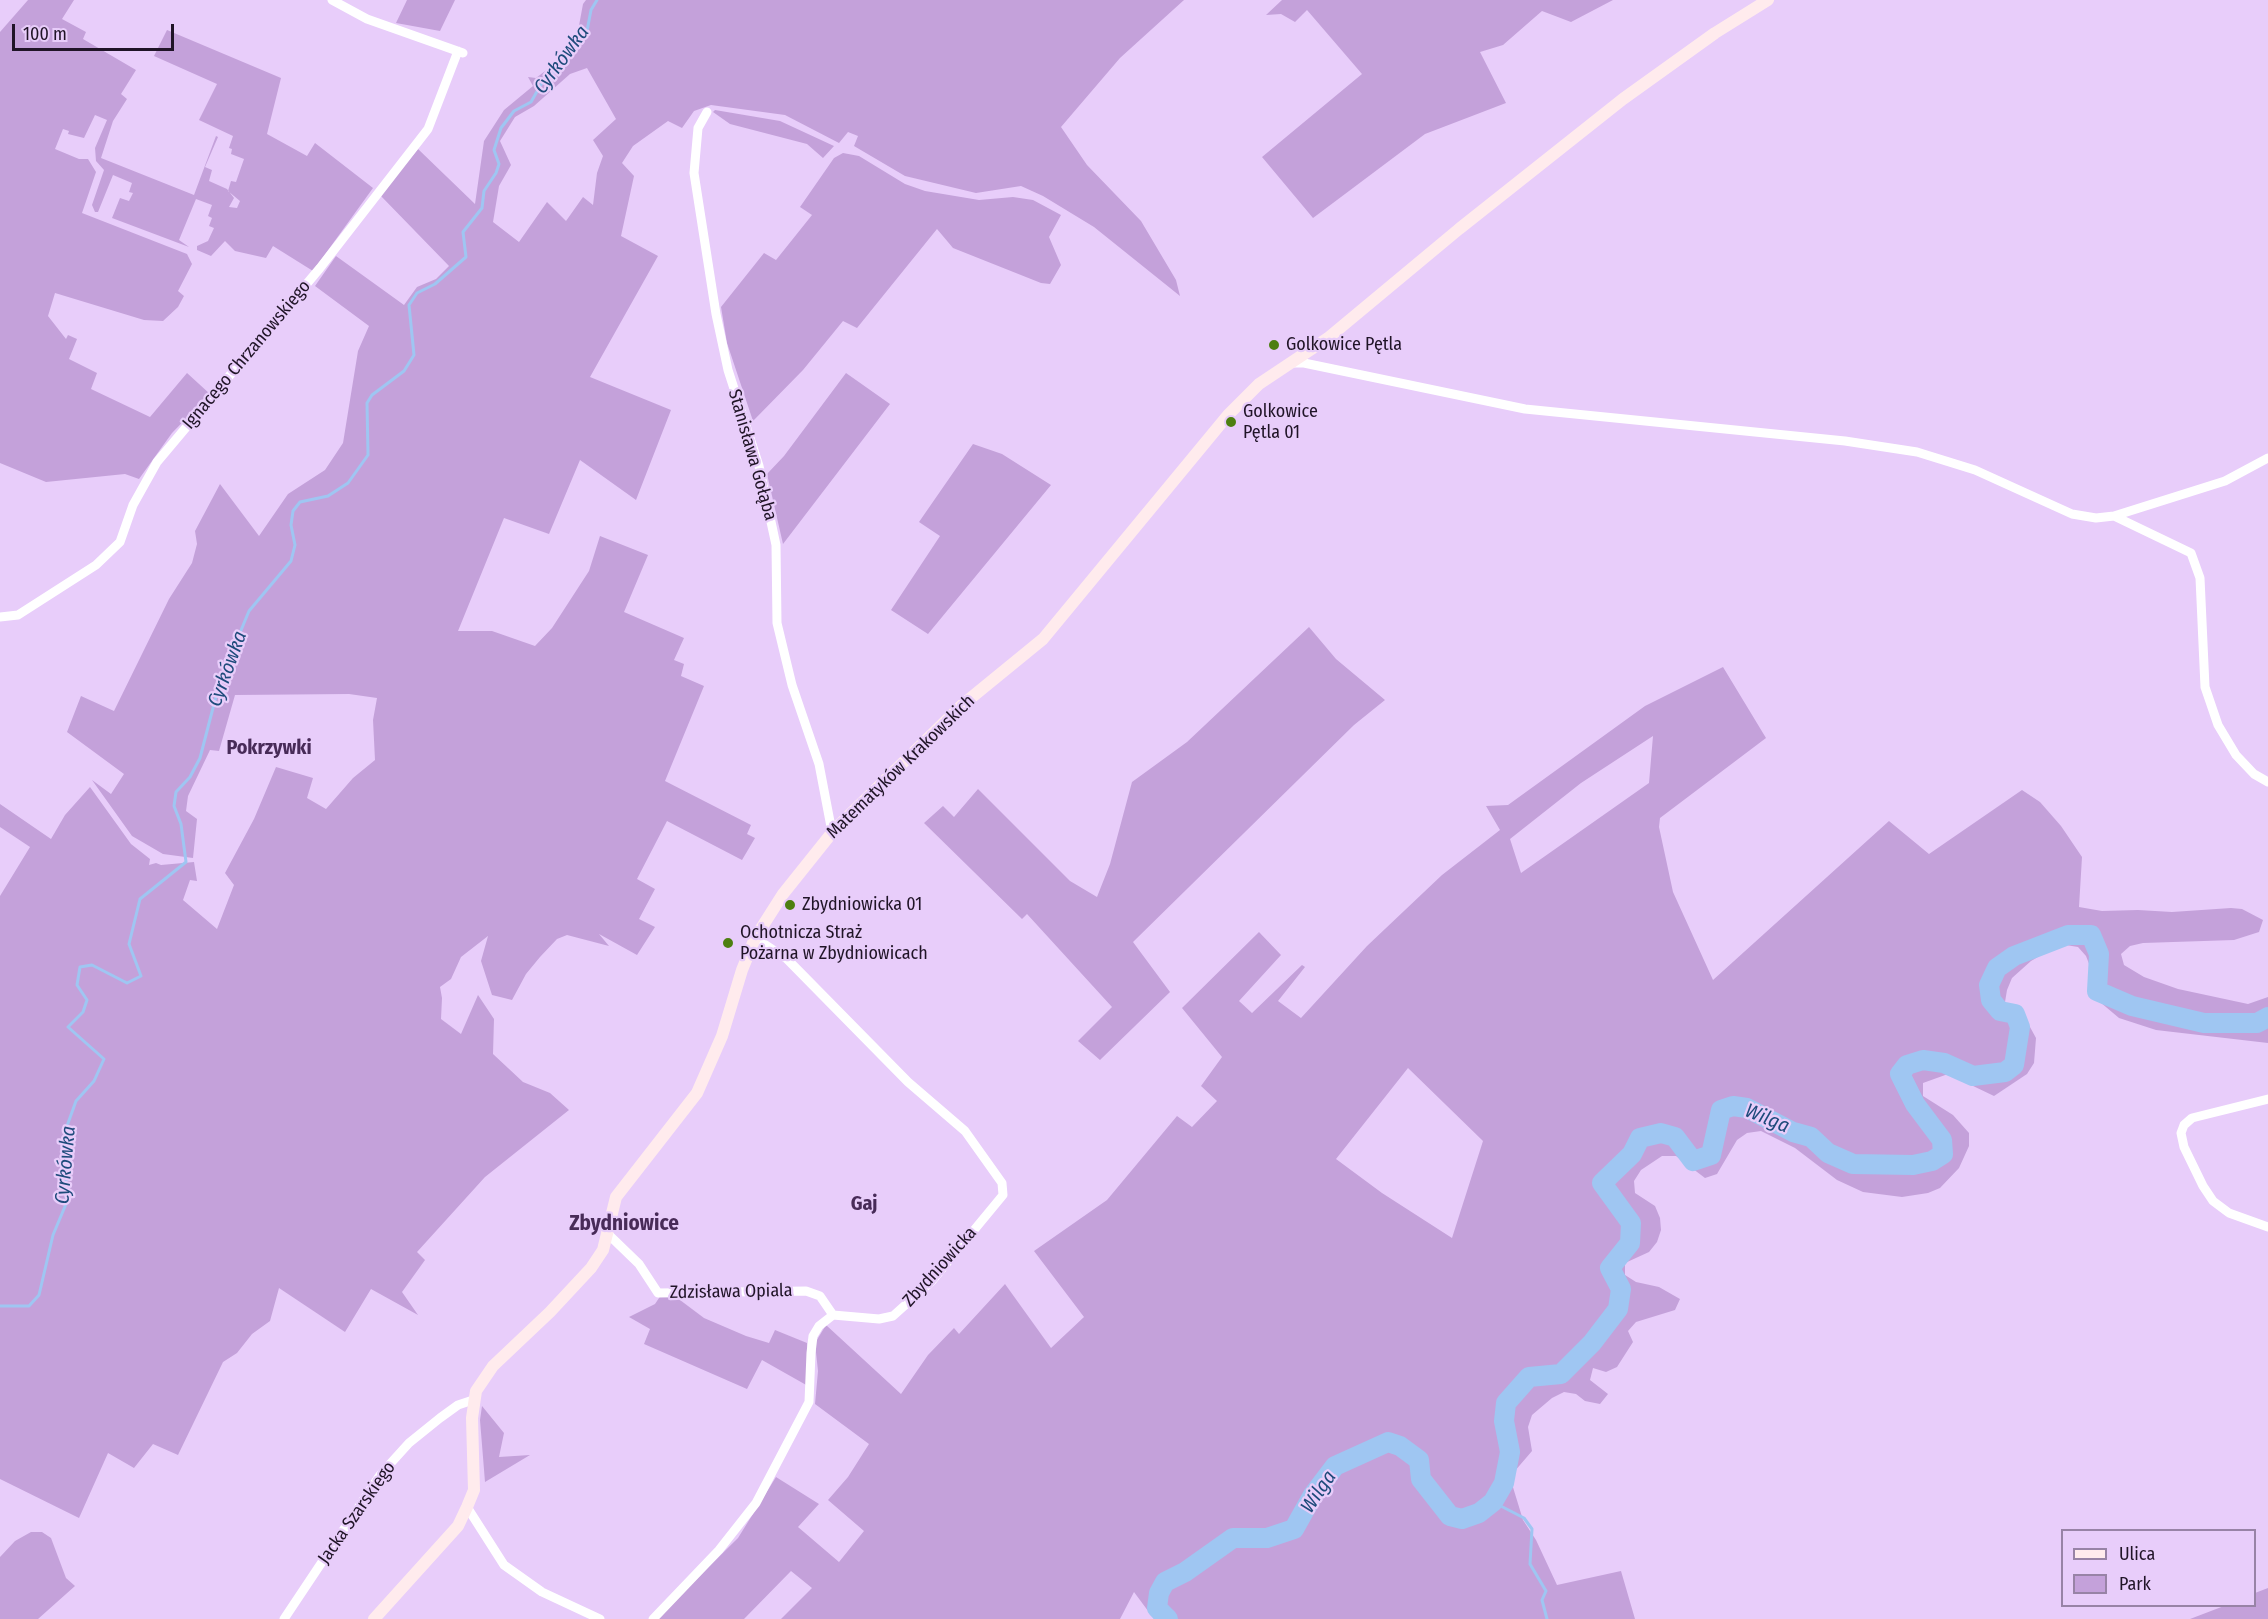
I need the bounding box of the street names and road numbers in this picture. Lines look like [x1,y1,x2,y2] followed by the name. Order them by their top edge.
[178,276,316,434] street label: Ignacego Chrzanowskiego
[723,387,781,523] street label: Stanisława Gołąba
[822,691,980,843] street label: Matematyków Krakowskich
[898,1223,982,1311] street label: Zbydniowicka
[669,1280,793,1304] street label: Zdzisława Opiala
[314,1458,400,1568] street label: Jacka Szarskiego

